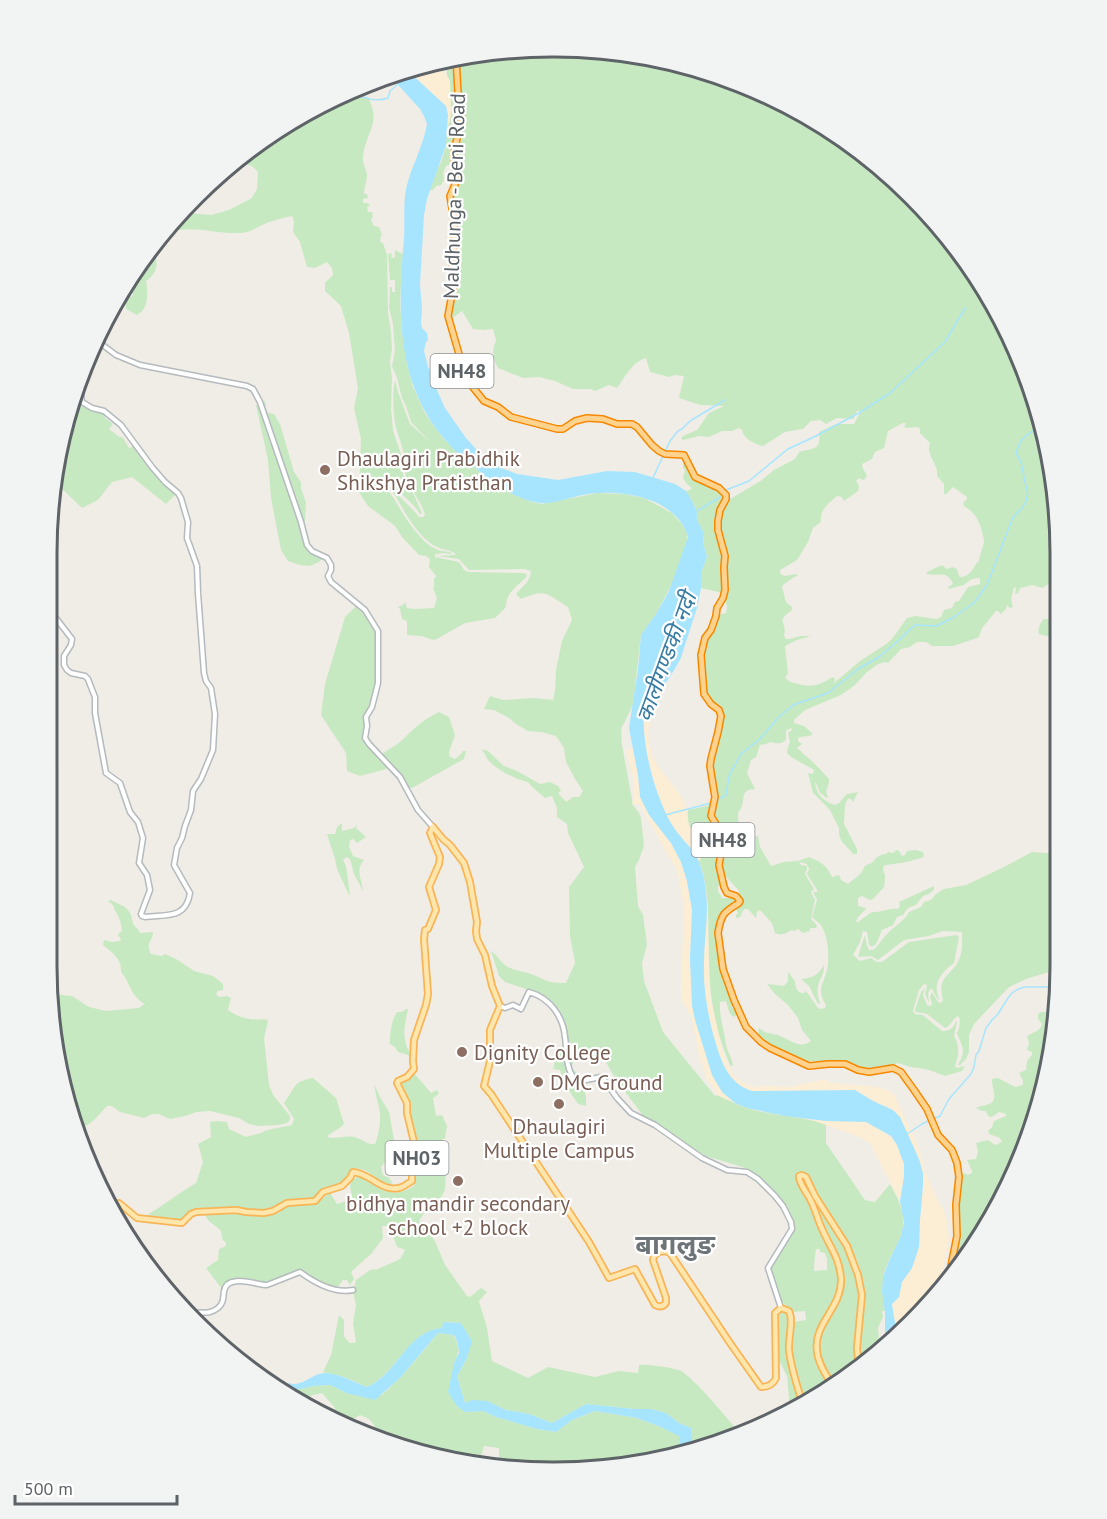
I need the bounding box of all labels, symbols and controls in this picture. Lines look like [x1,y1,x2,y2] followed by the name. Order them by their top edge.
[437,93,471,299] street label: Maldhunga - Beni Road
[430,354,494,388] road number: NH48
[337,445,520,496] place label: Dhaulagiri Prabidhik Shikshya Pratisthan
[318,463,332,477] marker: Dhaulagiri Prabidhik Shikshya Pratisthan
[630,584,704,726] water label: कालीगण्डकी नदी
[692,823,754,857] road number: NH48
[474,1039,611,1066] place label: Dignity College
[455,1045,469,1059] marker: Dignity College
[550,1069,662,1096] place label: DMC Ground
[531,1075,545,1089] marker: DMC Ground
[552,1097,566,1111] marker: Dhaulagiri Multiple Campus
[483,1113,635,1164] place label: Dhaulagiri Multiple Campus
[386,1141,448,1175] road number: NH03
[451,1174,465,1188] marker: bidhya mandir secondary school +2 block
[346,1190,570,1241] place label: bidhya mandir secondary school +2 block
[635,1227,715,1261] district label: बागलुङ
[15,1468,177,1506] scale bar
[24,1477,73,1500] text: 500 m

